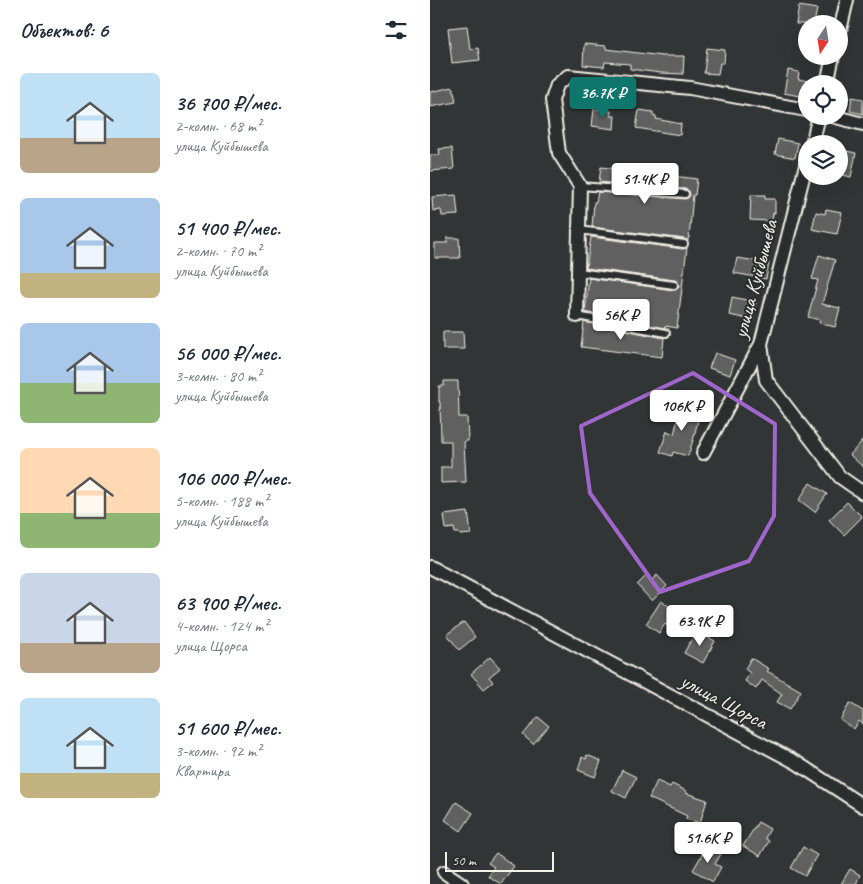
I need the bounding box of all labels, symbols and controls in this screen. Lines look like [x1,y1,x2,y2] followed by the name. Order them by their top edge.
[798,15,848,65] north arrow
[798,15,848,185] map controls
[382,16,410,44] icon: filters
[20,17,108,43] text: Объектов: 6
[798,75,848,125] button: locate
[557,76,649,119] pin: 36.7K ₽
[580,83,626,103] text: 36.7K ₽
[175,90,281,116] text: 36 700 ₽/мес.
[60,93,120,153] icon: home
[175,116,261,136] text: 2-комн. · 68 m²
[798,135,848,185] button: layers
[175,136,268,156] text: улица Куйбышева
[599,162,691,205] pin: 51.4K ₽
[623,169,667,189] text: 51.4K ₽
[175,215,280,241] text: 51 400 ₽/мес.
[726,215,784,343] street label: улица Куйбышева
[60,218,120,278] icon: home
[175,241,261,261] text: 2-комн. · 70 m²
[175,261,268,281] text: улица Куйбышева
[586,298,656,341] pin: 56K ₽
[604,305,638,325] text: 56K ₽
[175,340,281,366] text: 56 000 ₽/мес.
[60,343,120,403] icon: home
[175,366,261,386] text: 3-комн. · 80 m²
[175,386,268,406] text: улица Куйбышева
[641,390,723,432] pin: 106K ₽
[661,396,703,416] text: 106K ₽
[175,465,291,491] text: 106 000 ₽/мес.
[60,468,120,528] icon: home
[175,491,268,511] text: 5-комн. · 188 m²
[175,511,268,531] text: улица Куйбышева
[175,590,281,616] text: 63 900 ₽/мес.
[60,593,120,653] icon: home
[654,604,746,647] pin: 63.9K ₽
[677,611,723,631] text: 63.9K ₽
[175,616,268,636] text: 4-комн. · 124 m²
[175,636,247,656] text: улица Щорса
[674,666,773,735] street label: улица Щорса
[175,715,281,741] text: 51 600 ₽/мес.
[60,718,120,778] icon: home
[175,741,261,761] text: 3-комн. · 92 m²
[175,761,230,781] text: Квартира
[662,822,754,864] pin: 51.6K ₽
[685,828,731,848] text: 51.6K ₽
[445,849,554,872] scale bar
[452,852,476,869] text: 50 m

